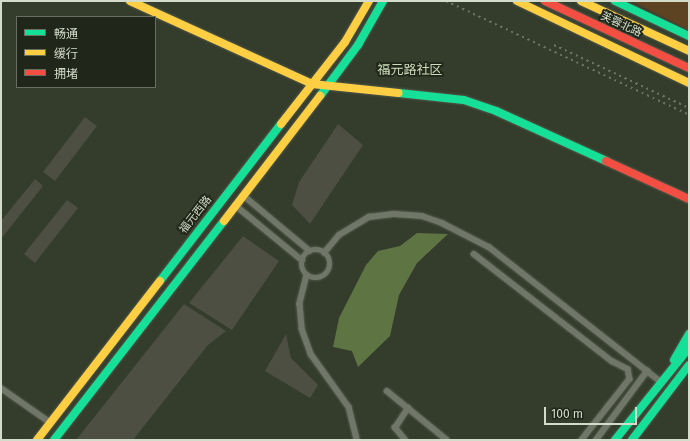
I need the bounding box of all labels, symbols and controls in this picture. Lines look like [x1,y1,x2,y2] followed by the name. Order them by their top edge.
[598,10,644,40] street label: 芙蓉北路
[16,16,156,88] legend
[54,27,78,41] text: 畅通
[54,47,78,61] text: 缓行
[378,62,442,78] district label: 福元路社区
[54,67,78,81] text: 拥堵
[177,194,215,236] street label: 福元西路
[546,399,639,425] scale bar
[551,407,583,421] text: 100 m

